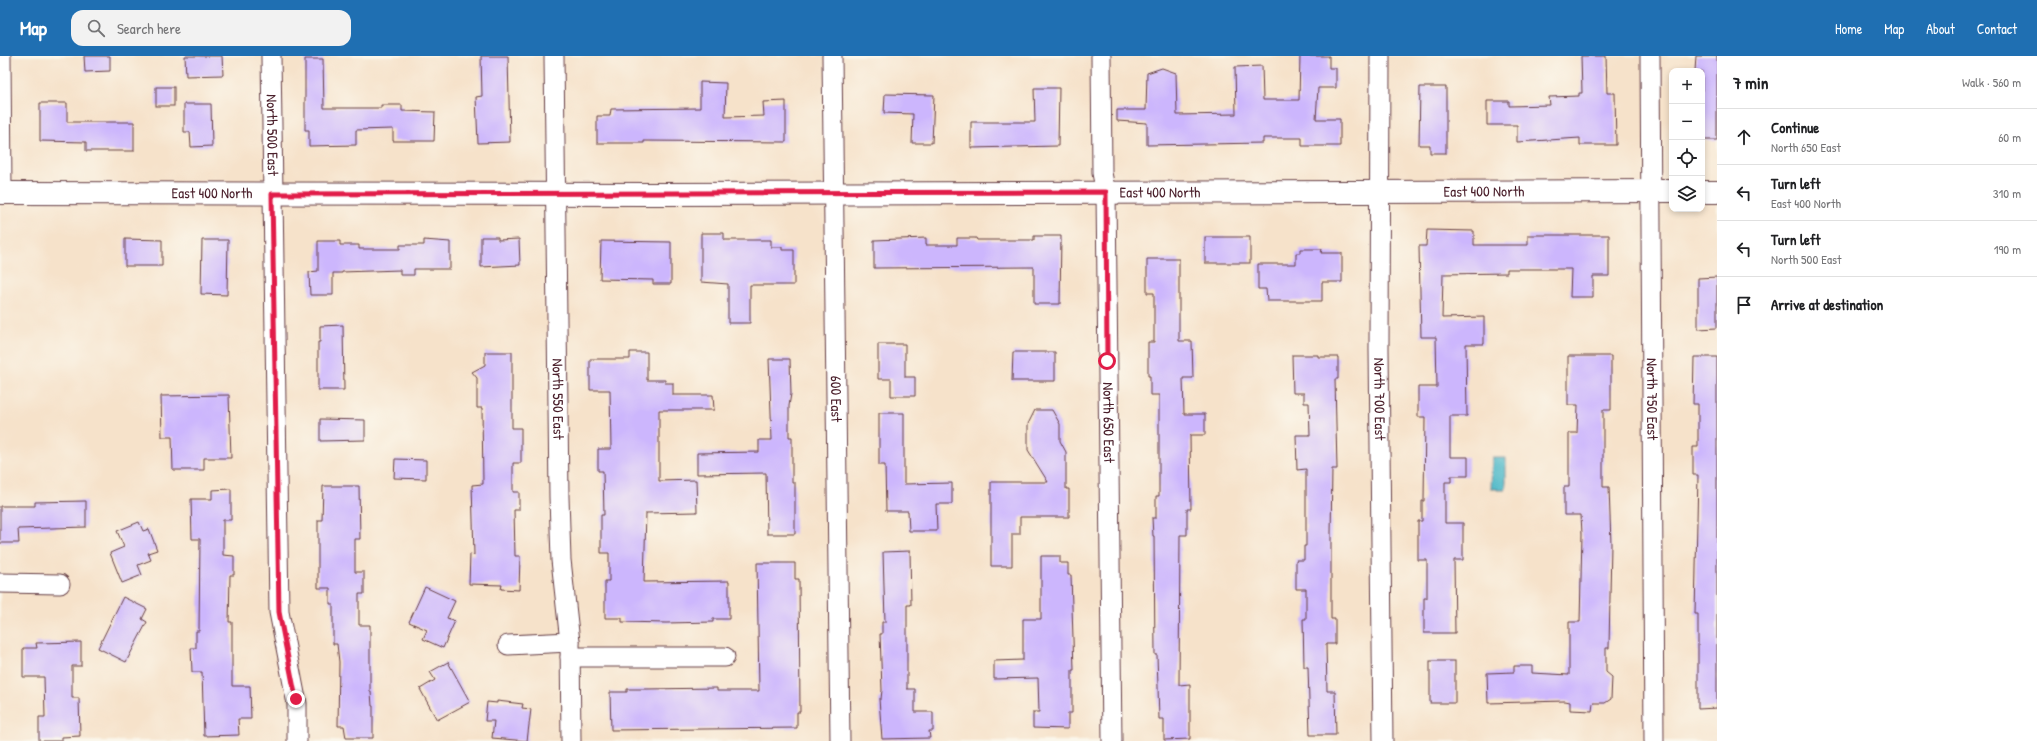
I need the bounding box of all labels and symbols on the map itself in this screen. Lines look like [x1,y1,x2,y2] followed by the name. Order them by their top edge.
[262,94,284,177] street label: North 500 East
[1444,180,1524,202] street label: East 400 North
[1120,181,1200,203] street label: East 400 North
[172,182,252,203] street label: East 400 North
[1098,352,1116,370] route start
[547,358,569,440] street label: North 550 East
[1369,358,1391,441] street label: North 700 East
[1642,358,1663,441] street label: North 750 East
[826,376,847,423] street label: 600 East
[1098,382,1120,464] street label: North 650 East
[287,690,305,708] route end

